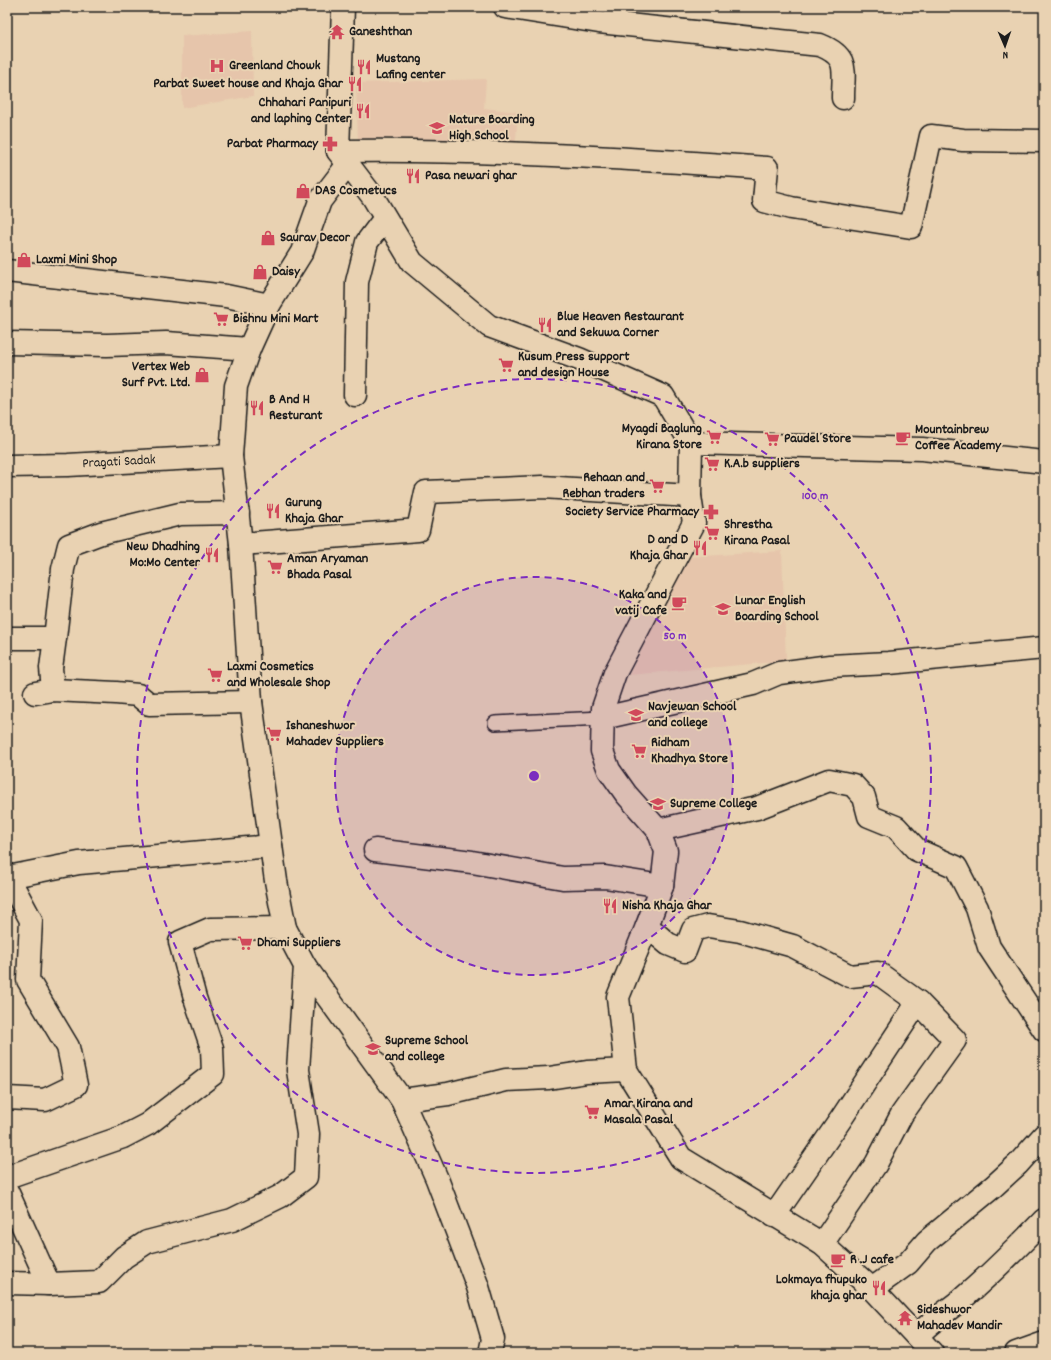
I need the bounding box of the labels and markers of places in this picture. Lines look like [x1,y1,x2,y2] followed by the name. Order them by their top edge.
[349,22,413,42] place label: Ganeshthan
[328,23,346,41] temple icon: Ganeshthan
[376,49,446,85] place label: Mustang Lafing center
[229,56,321,76] place label: Greenland Chowk
[208,57,226,75] hospital icon: Greenland Chowk
[355,58,373,76] restaurant icon: Mustang Lafing center
[153,74,344,94] place label: Parbat Sweet house and Khaja Ghar
[346,75,364,93] restaurant icon: Parbat Sweet house and Khaja Ghar
[251,93,352,129] place label: Chhahari Panipuri and laphing Center
[354,102,372,120] restaurant icon: Chhahari Panipuri and laphing Center
[449,110,535,146] place label: Nature Boarding High School
[428,119,446,137] school or university icon: Nature Boarding High School
[227,134,319,154] place label: Parbat Pharmacy
[321,135,339,153] pharmacy icon: Parbat Pharmacy
[425,166,518,186] place label: Pasa newari ghar
[404,167,422,185] restaurant icon: Pasa newari ghar
[315,181,397,201] place label: DAS Cosmetucs
[294,182,312,200] shop icon: DAS Cosmetucs
[280,228,351,248] place label: Saurav Decor
[259,229,277,247] shop icon: Saurav Decor
[36,250,118,270] place label: Laxmi Mini Shop
[15,251,33,269] shop icon: Laxmi Mini Shop
[272,262,301,282] place label: Daisy
[251,263,269,281] shop icon: Daisy
[557,307,685,343] place label: Blue Heaven Restaurant and Sekuwa Corner
[233,309,319,329] place label: Bishnu Mini Mart
[212,310,230,328] supermarket icon: Bishnu Mini Mart
[536,316,554,334] restaurant icon: Blue Heaven Restaurant and Sekuwa Corner
[518,347,630,383] place label: Kusum Press support and design House
[497,356,515,374] supermarket icon: Kusum Press support and design House
[122,357,190,393] place label: Vertex Web Surf Pvt. Ltd.
[193,366,211,384] shop icon: Vertex Web Surf Pvt. Ltd.
[269,390,323,426] place label: B And H Resturant
[248,399,266,417] restaurant icon: B And H Resturant
[622,419,702,455] place label: Myagdi Baglung Kirana Store
[915,420,1002,456] place label: Mountainbrew Coffee Academy
[705,428,723,446] supermarket icon: Myagdi Baglung Kirana Store
[784,429,851,449] place label: Paudel Store
[894,429,912,447] cafe icon: Mountainbrew Coffee Academy
[763,430,781,448] supermarket icon: Paudel Store
[724,454,800,474] place label: K.A.b suppliers
[703,455,721,473] supermarket icon: K.A.b suppliers
[563,468,645,504] place label: Rehaan and Rebhan traders
[648,477,666,495] supermarket icon: Rehaan and Rebhan traders
[285,493,344,529] place label: Gurung Khaja Ghar
[264,502,282,520] restaurant icon: Gurung Khaja Ghar
[565,502,700,522] place label: Society Service Pharmacy
[702,503,720,521] pharmacy icon: Society Service Pharmacy
[724,515,790,551] place label: Shrestha Kirana Pasal
[703,524,721,542] supermarket icon: Shrestha Kirana Pasal
[630,530,689,566] place label: D and D Khaja Ghar
[126,537,201,573] place label: New Dhadhing Mo:Mo Center
[691,539,709,557] restaurant icon: D and D Khaja Ghar
[203,546,221,564] restaurant icon: New Dhadhing Mo:Mo Center
[287,549,369,585] place label: Aman Aryaman Bhada Pasal
[266,558,284,576] supermarket icon: Aman Aryaman Bhada Pasal
[615,585,667,621] place label: Kaka and vatij Cafe
[735,591,819,627] place label: Lunar English Boarding School
[670,594,688,612] cafe icon: Kaka and vatij Cafe
[714,600,732,618] school or university icon: Lunar English Boarding School
[227,657,331,693] place label: Laxmi Cosmetics and Wholesale Shop
[206,666,224,684] supermarket icon: Laxmi Cosmetics and Wholesale Shop
[648,697,737,733] place label: Navjewan School and college
[627,706,645,724] school or university icon: Navjewan School and college
[286,716,384,752] place label: Ishaneshwor Mahadev Suppliers
[265,725,283,743] supermarket icon: Ishaneshwor Mahadev Suppliers
[651,733,728,769] place label: Ridham Khadhya Store
[630,742,648,760] supermarket icon: Ridham Khadhya Store
[527,769,541,783] centre of rings
[670,794,757,814] place label: Supreme College
[649,795,667,813] school or university icon: Supreme College
[622,896,712,916] place label: Nisha Khaja Ghar
[601,897,619,915] restaurant icon: Nisha Khaja Ghar
[257,933,341,953] place label: Dhami Suppliers
[236,934,254,952] supermarket icon: Dhami Suppliers
[385,1031,469,1067] place label: Supreme School and college
[364,1040,382,1058] school or university icon: Supreme School and college
[604,1094,693,1130] place label: Amar Kirana and Masala Pasal
[583,1103,601,1121] supermarket icon: Amar Kirana and Masala Pasal
[850,1250,894,1270] place label: R .J cafe
[829,1251,847,1269] cafe icon: R .J cafe
[776,1270,868,1306] place label: Lokmaya fhupuko khaja ghar
[870,1279,888,1297] restaurant icon: Lokmaya fhupuko khaja ghar
[917,1300,1003,1336] place label: Sideshwor Mahadev Mandir
[896,1309,914,1327] temple icon: Sideshwor Mahadev Mandir

